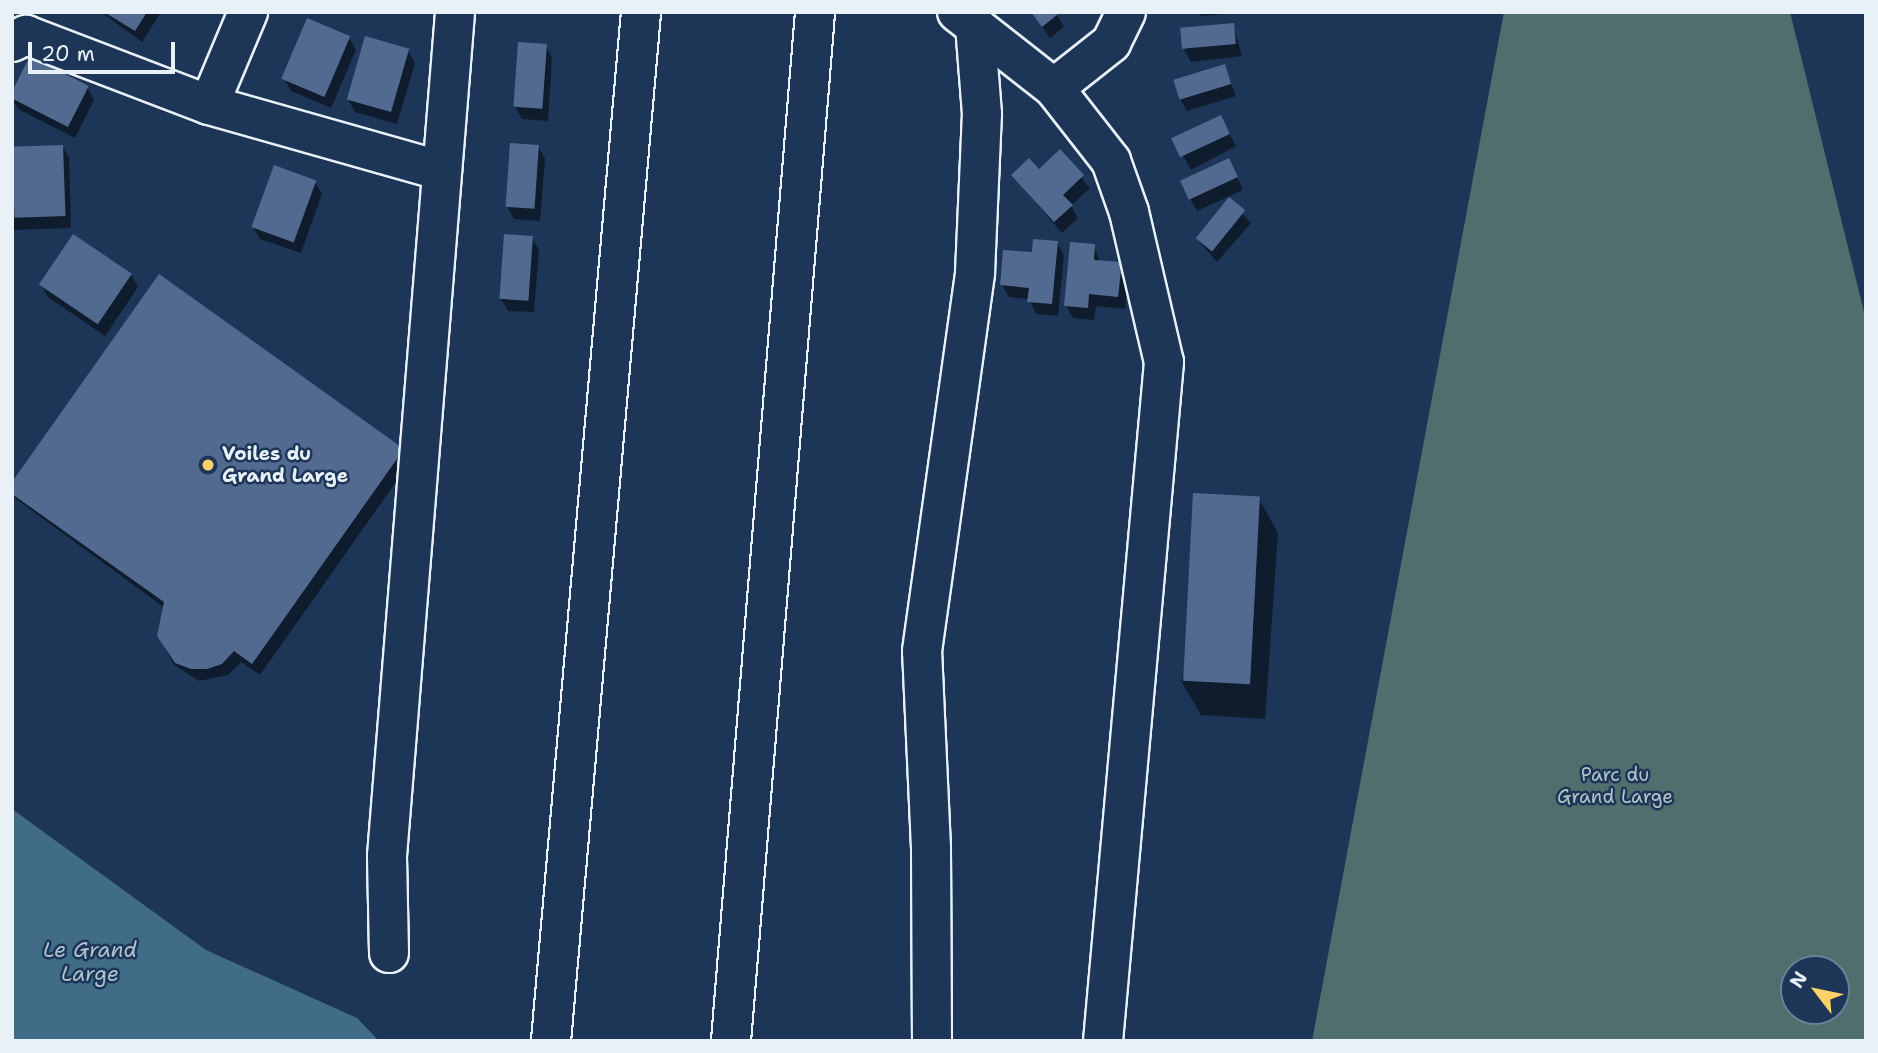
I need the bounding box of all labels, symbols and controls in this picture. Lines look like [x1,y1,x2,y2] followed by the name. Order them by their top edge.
[32,28,178,72] scale bar
[41,40,95,68] text: 20 m
[222,443,348,487] place label: Voiles du Grand Large
[200,457,216,473] marker: Voiles du Grand Large
[1557,764,1673,808] park label: Parc du Grand Large
[43,937,137,987] water label: Le Grand Large
[1780,955,1850,1025] north arrow
[1784,967,1813,993] text: N

